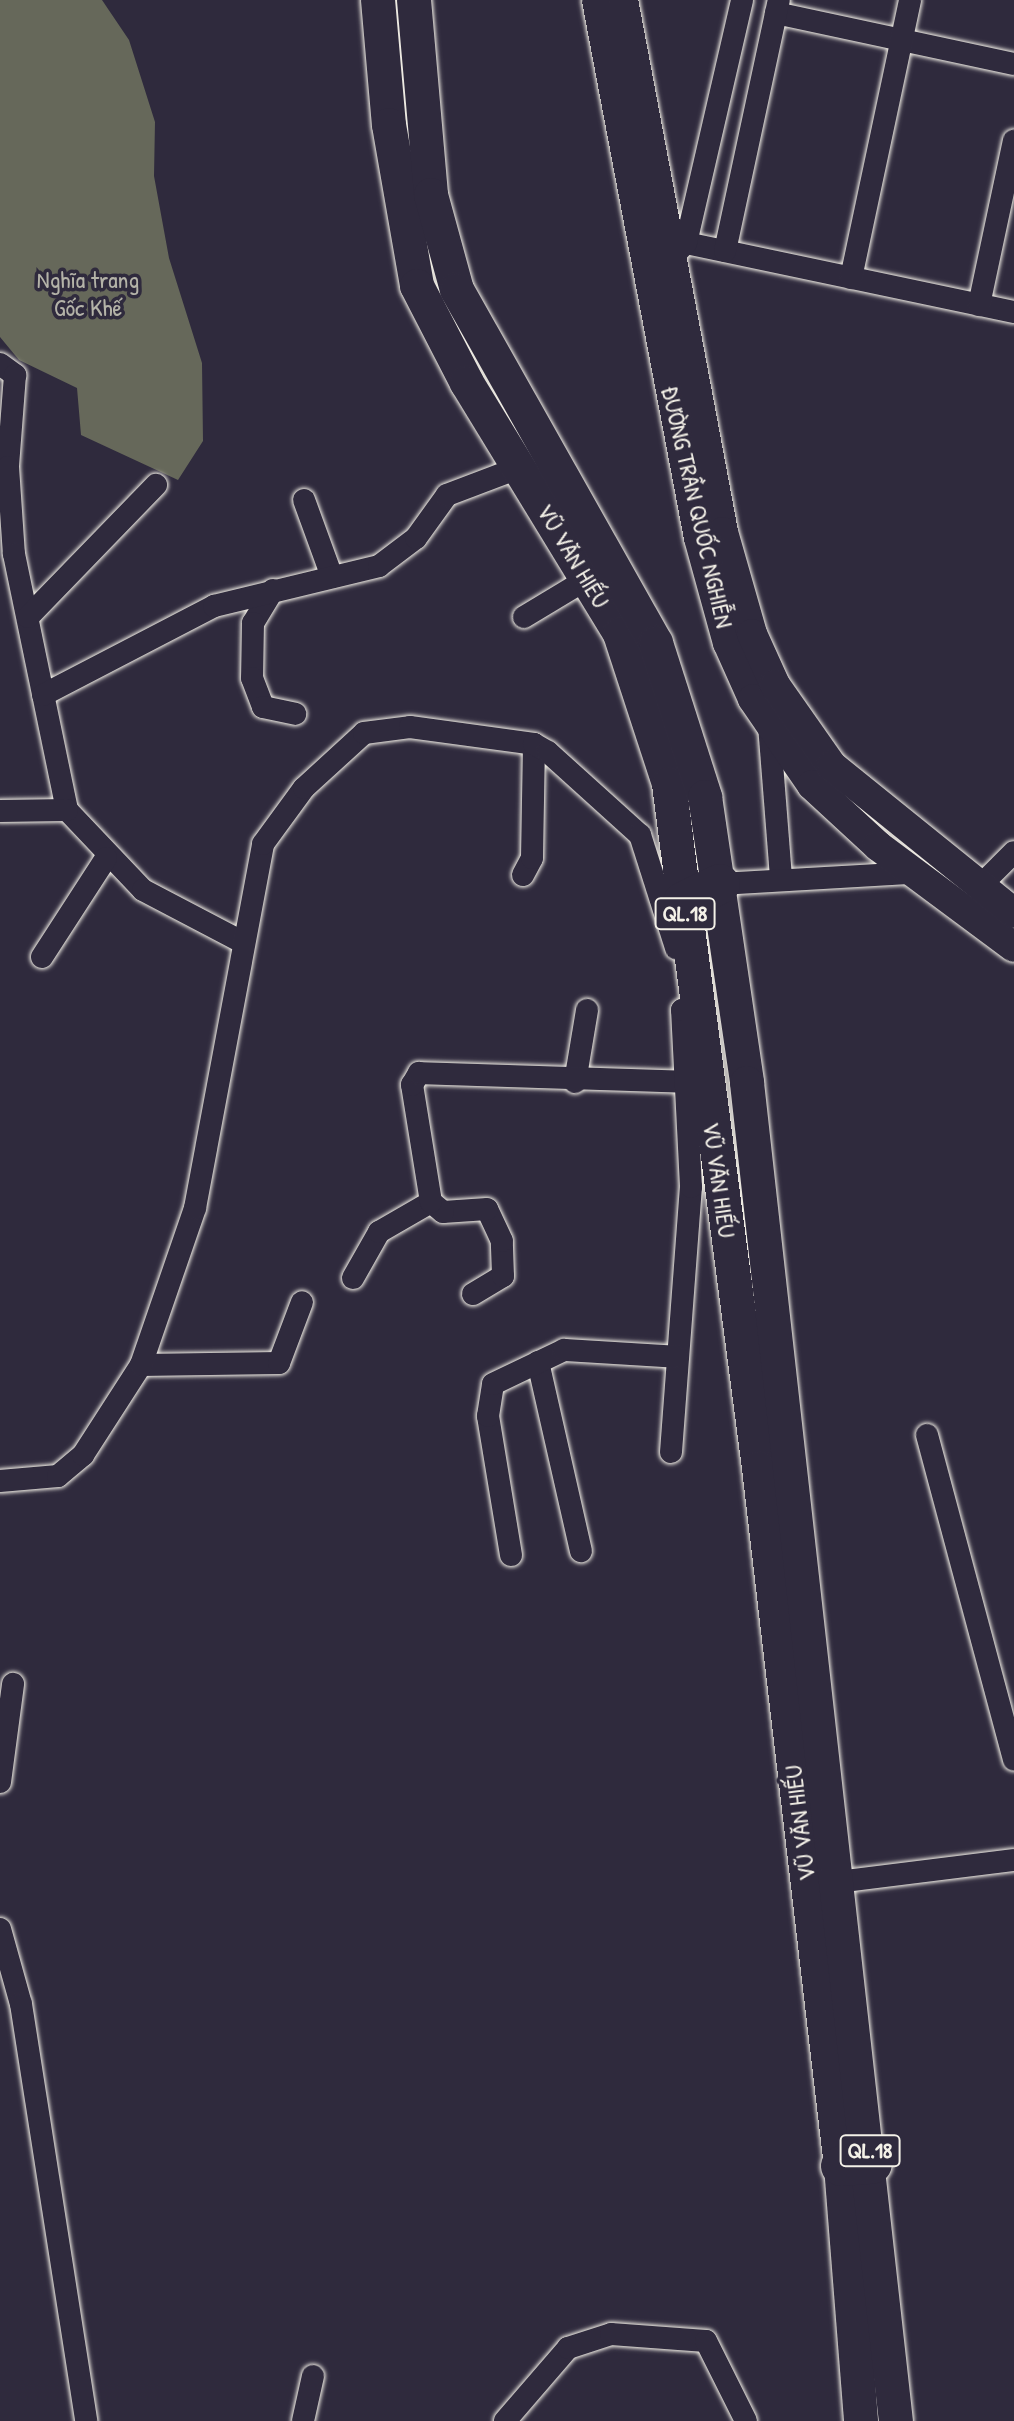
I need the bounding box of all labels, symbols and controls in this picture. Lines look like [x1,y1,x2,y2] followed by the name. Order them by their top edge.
[37,266,139,322] park label: Nghĩa trang Gốc Khế
[655,383,739,631] street label: ĐƯỜNG TRẦN QUỐC NGHIỄN
[531,499,615,613] street label: VŨ VĂN HIẾU
[653,896,717,932] road number: QL.18
[697,1120,741,1240] street label: VŨ VĂN HIẾU
[779,1763,821,1883] street label: VŨ VĂN HIẾU
[838,2133,902,2169] road number: QL.18

